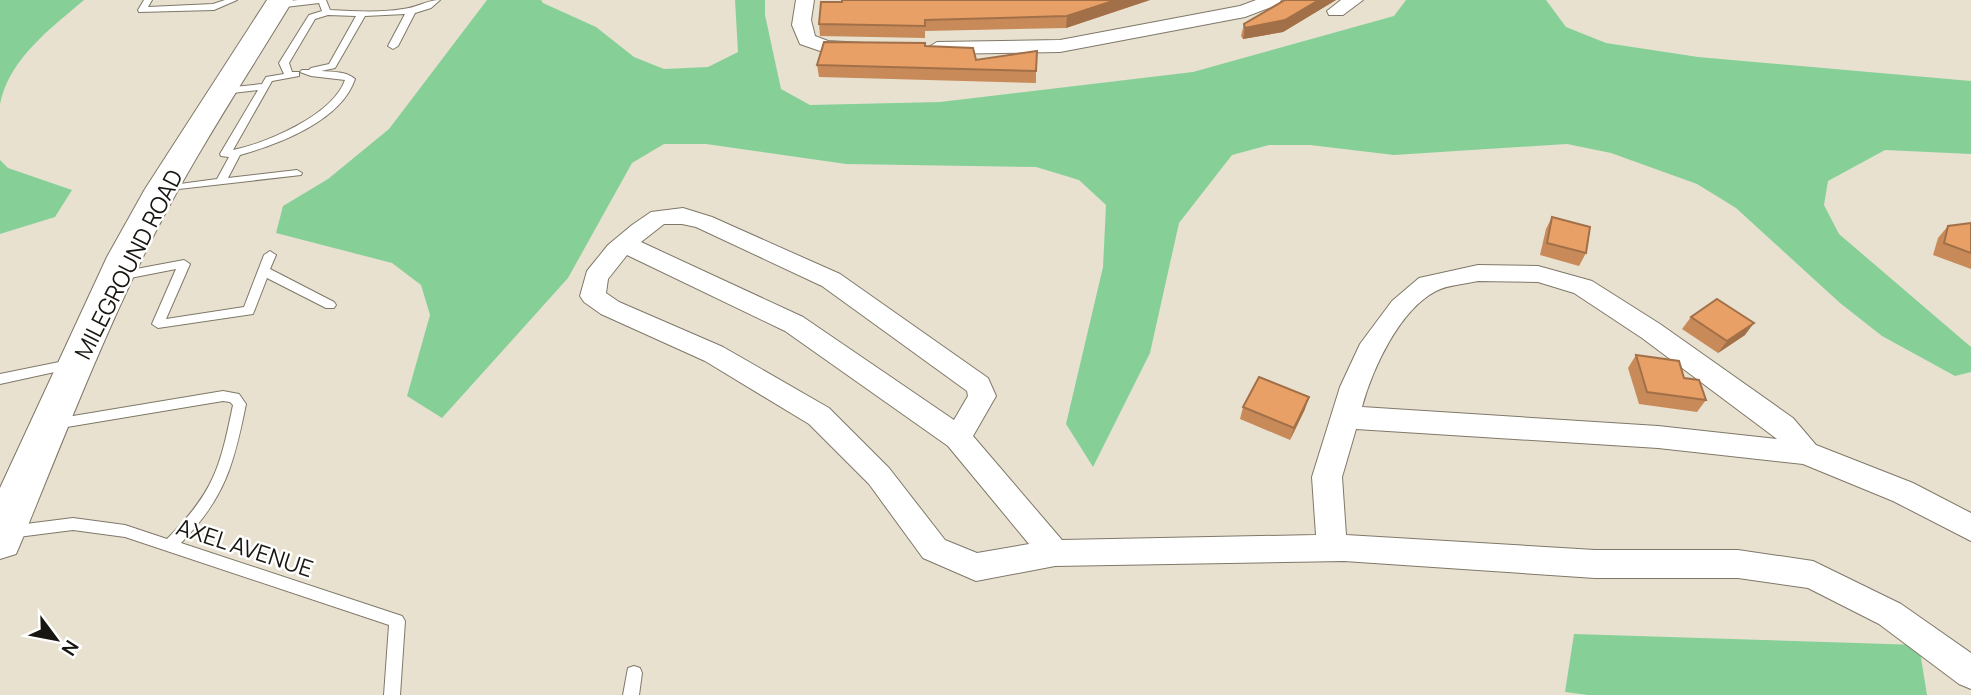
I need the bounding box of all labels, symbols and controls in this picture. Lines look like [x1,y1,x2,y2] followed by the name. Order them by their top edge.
[66,164,190,364] street label: MILEGROUND ROAD
[173,510,317,584] street label: AXEL AVENUE
[21,604,91,674] north arrow
[56,635,85,661] text: N

